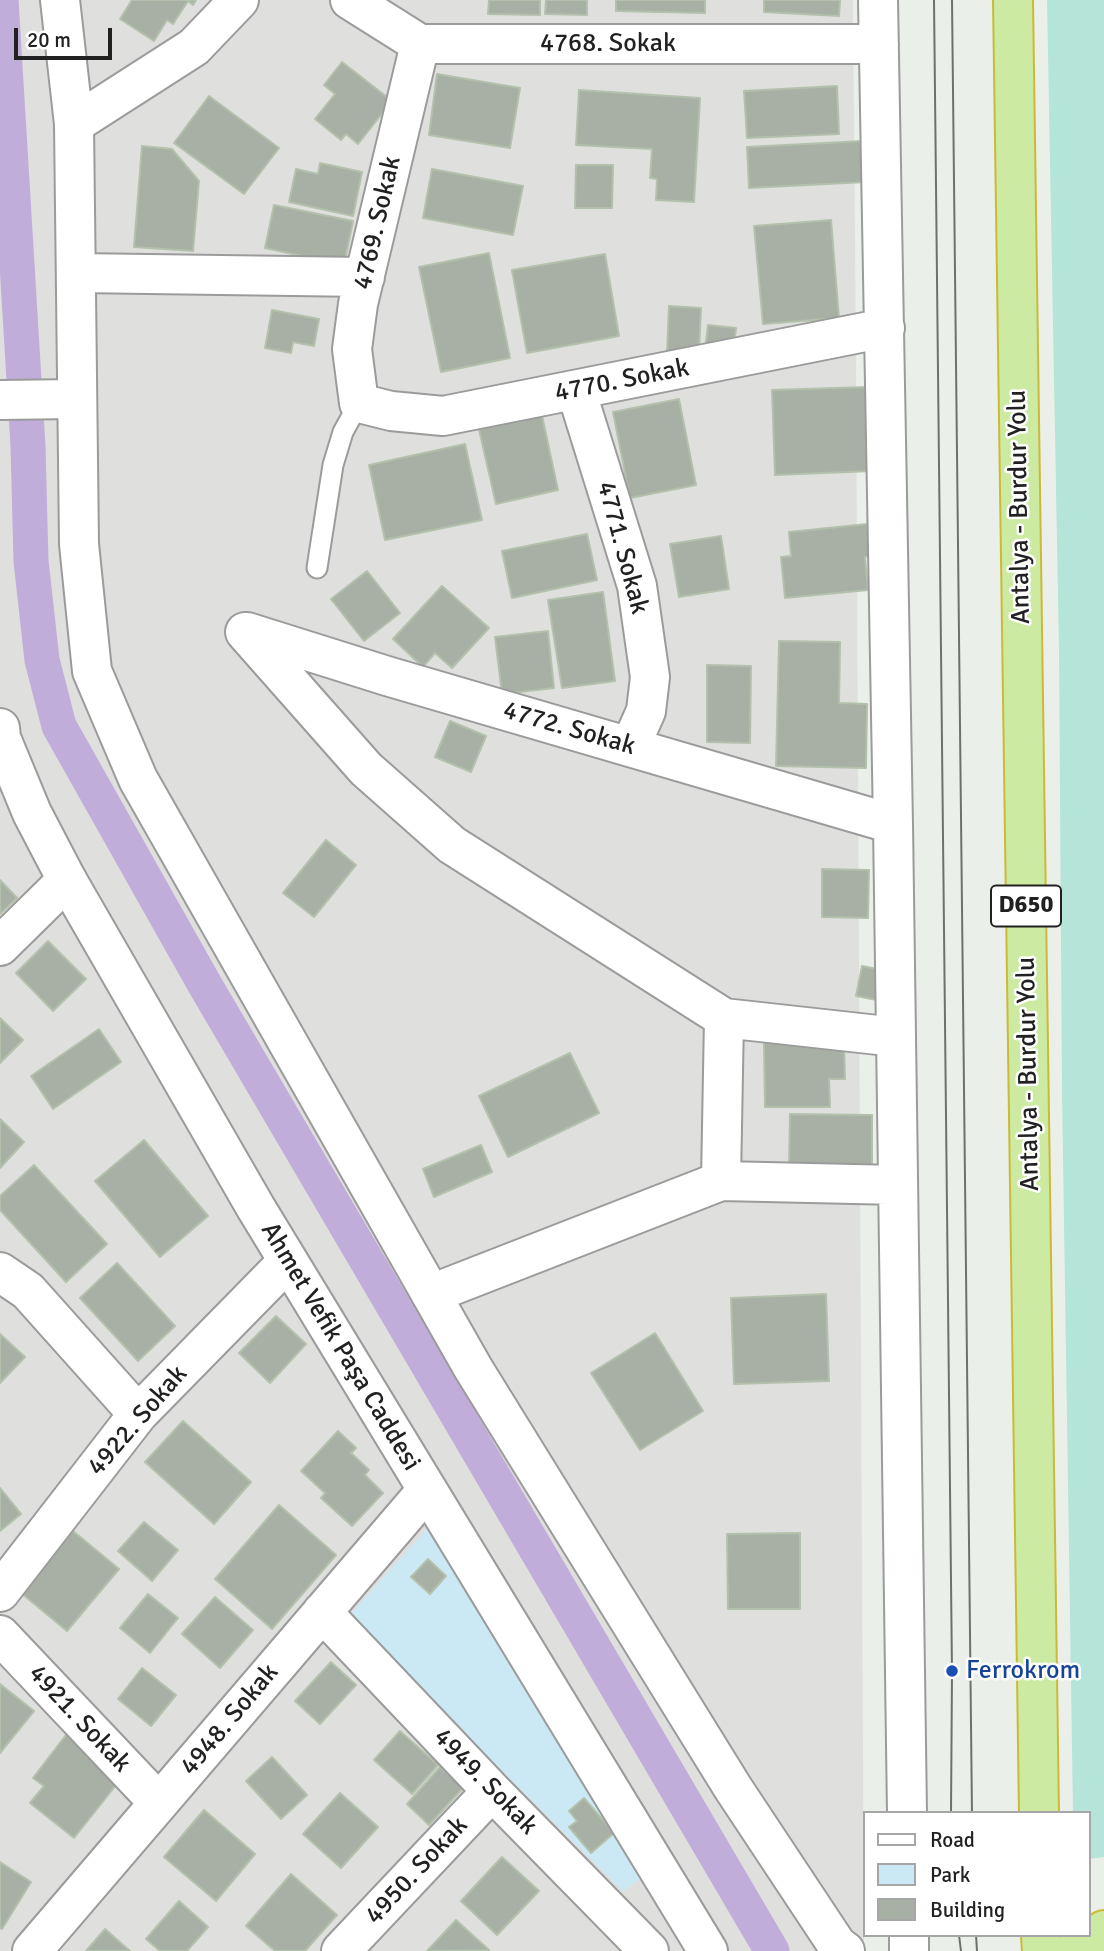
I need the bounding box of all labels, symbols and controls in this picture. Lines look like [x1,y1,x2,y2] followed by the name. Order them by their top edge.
[18,14,116,58] scale bar
[27,27,71,53] text: 20 m
[540,28,676,60] street label: 4768. Sokak
[348,153,408,293] street label: 4769. Sokak
[552,353,692,409] street label: 4770. Sokak
[1002,390,1038,624] street label: Antalya - Burdur Yolu
[589,478,655,618] street label: 4771. Sokak
[499,695,639,763] street label: 4772. Sokak
[991,885,1061,926] road number: D650
[1011,957,1047,1191] street label: Antalya - Burdur Yolu
[253,1217,427,1477] street label: Ahmet Vefik Paşa Caddesi
[82,1359,194,1483] street label: 4922. Sokak
[966,1655,1080,1687] place label: Ferrokrom
[174,1658,286,1782] street label: 4948. Sokak
[21,1659,137,1779] street label: 4921. Sokak
[944,1663,960,1679] marker: Ferrokrom
[427,1722,543,1842] street label: 4949. Sokak
[359,1811,475,1931] street label: 4950. Sokak
[862,1811,1090,1937] legend
[930,1827,975,1853] text: Road
[930,1862,970,1888] text: Park
[930,1897,1005,1923] text: Building

